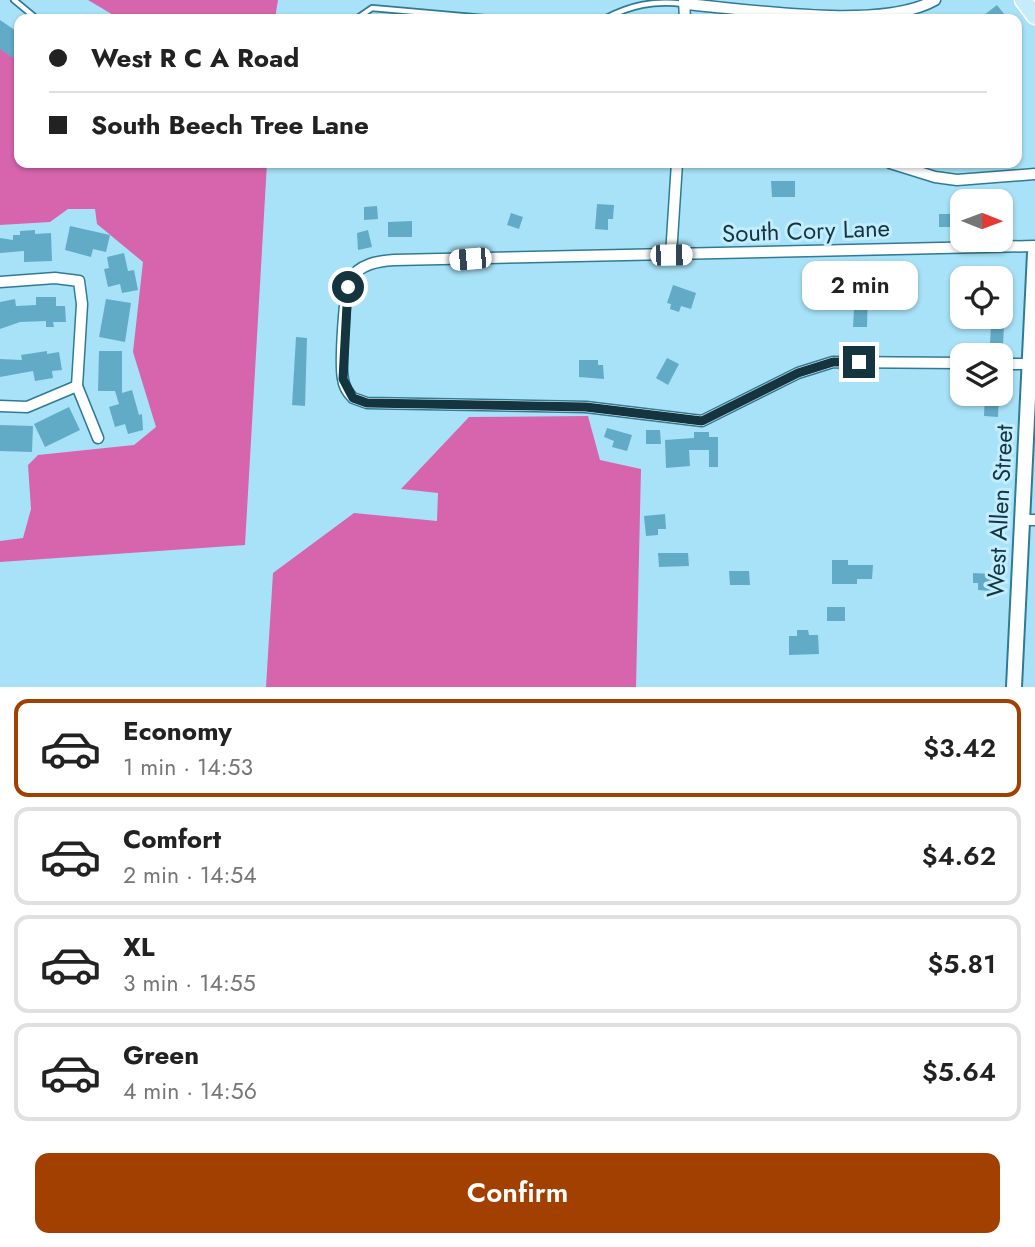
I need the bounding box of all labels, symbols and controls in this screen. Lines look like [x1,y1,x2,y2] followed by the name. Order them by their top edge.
[91,39,299,77] text: West R C A Road
[91,106,369,144] text: South Beech Tree Lane
[950,189,1013,252] north arrow
[950,189,1013,406] map controls
[721,210,891,251] street label: South Cory Lane
[650,244,693,266] car
[449,247,492,271] car
[801,260,917,310] callout: 2 min
[950,266,1013,329] button: locate
[830,268,890,302] text: 2 min
[332,271,364,303] route start
[950,343,1013,406] button: layers
[843,346,875,378] route end
[977,423,1022,598] street label: West Allen Street
[123,712,232,750] text: Economy
[39,717,102,780] icon: car
[923,729,996,767] text: $3.42
[123,750,253,784] text: 1 min · 14:53
[123,820,221,858] text: Comfort
[39,825,102,888] icon: car
[922,837,996,875] text: $4.62
[123,858,257,892] text: 2 min · 14:54
[123,928,155,966] text: XL
[39,933,102,996] icon: car
[927,945,996,983] text: $5.81
[123,966,256,1000] text: 3 min · 14:55
[123,1036,199,1074] text: Green
[39,1041,102,1104] icon: car
[922,1053,996,1091] text: $5.64
[123,1074,257,1108] text: 4 min · 14:56
[35,1153,1000,1233] button: Confirm

